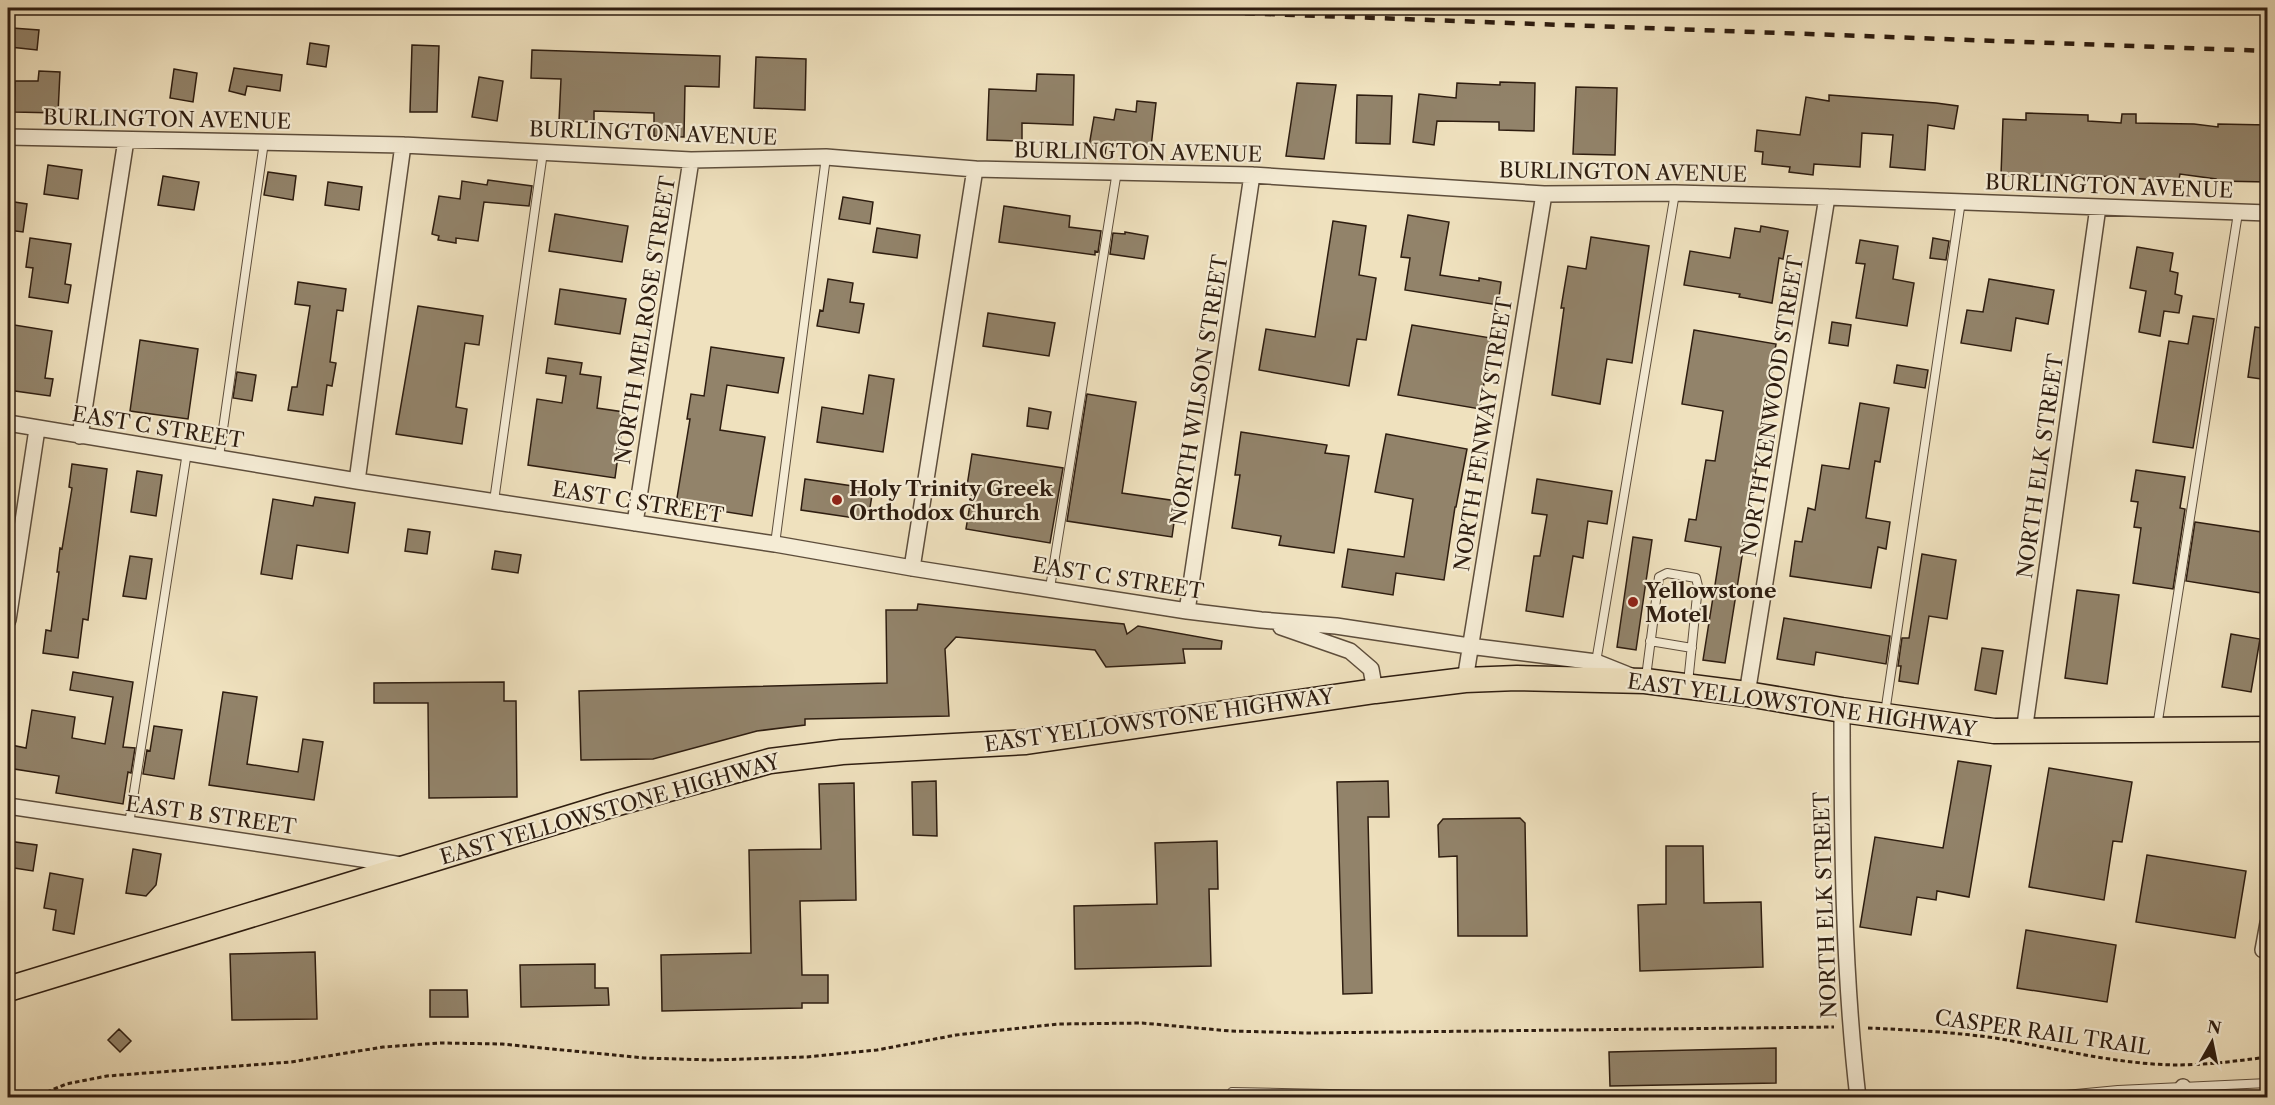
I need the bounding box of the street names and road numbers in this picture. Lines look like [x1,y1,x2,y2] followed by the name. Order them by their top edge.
[43,104,291,134] street label: BURLINGTON AVENUE
[528,116,778,150] street label: BURLINGTON AVENUE
[1014,137,1262,167] street label: BURLINGTON AVENUE
[1499,157,1747,187] street label: BURLINGTON AVENUE
[1984,169,2234,203] street label: BURLINGTON AVENUE
[610,174,680,466] street label: NORTH MELROSE STREET
[1165,253,1233,527] street label: NORTH WILSON STREET
[1736,253,1808,558] street label: NORTH KENWOOD STREET
[1449,295,1517,573] street label: NORTH FENWAY STREET
[2012,352,2068,580] street label: NORTH ELK STREET
[70,401,246,453] street label: EAST C STREET
[550,476,726,528] street label: EAST C STREET
[1030,552,1206,604] street label: EAST C STREET
[1626,668,1979,742] street label: EAST YELLOWSTONE HIGHWAY
[983,683,1336,757] street label: EAST YELLOWSTONE HIGHWAY
[437,748,784,870] street label: EAST YELLOWSTONE HIGHWAY
[124,791,298,839] street label: EAST B STREET
[1809,791,1841,1019] street label: NORTH ELK STREET
[1933,1004,2153,1060] street label: CASPER RAIL TRAIL

